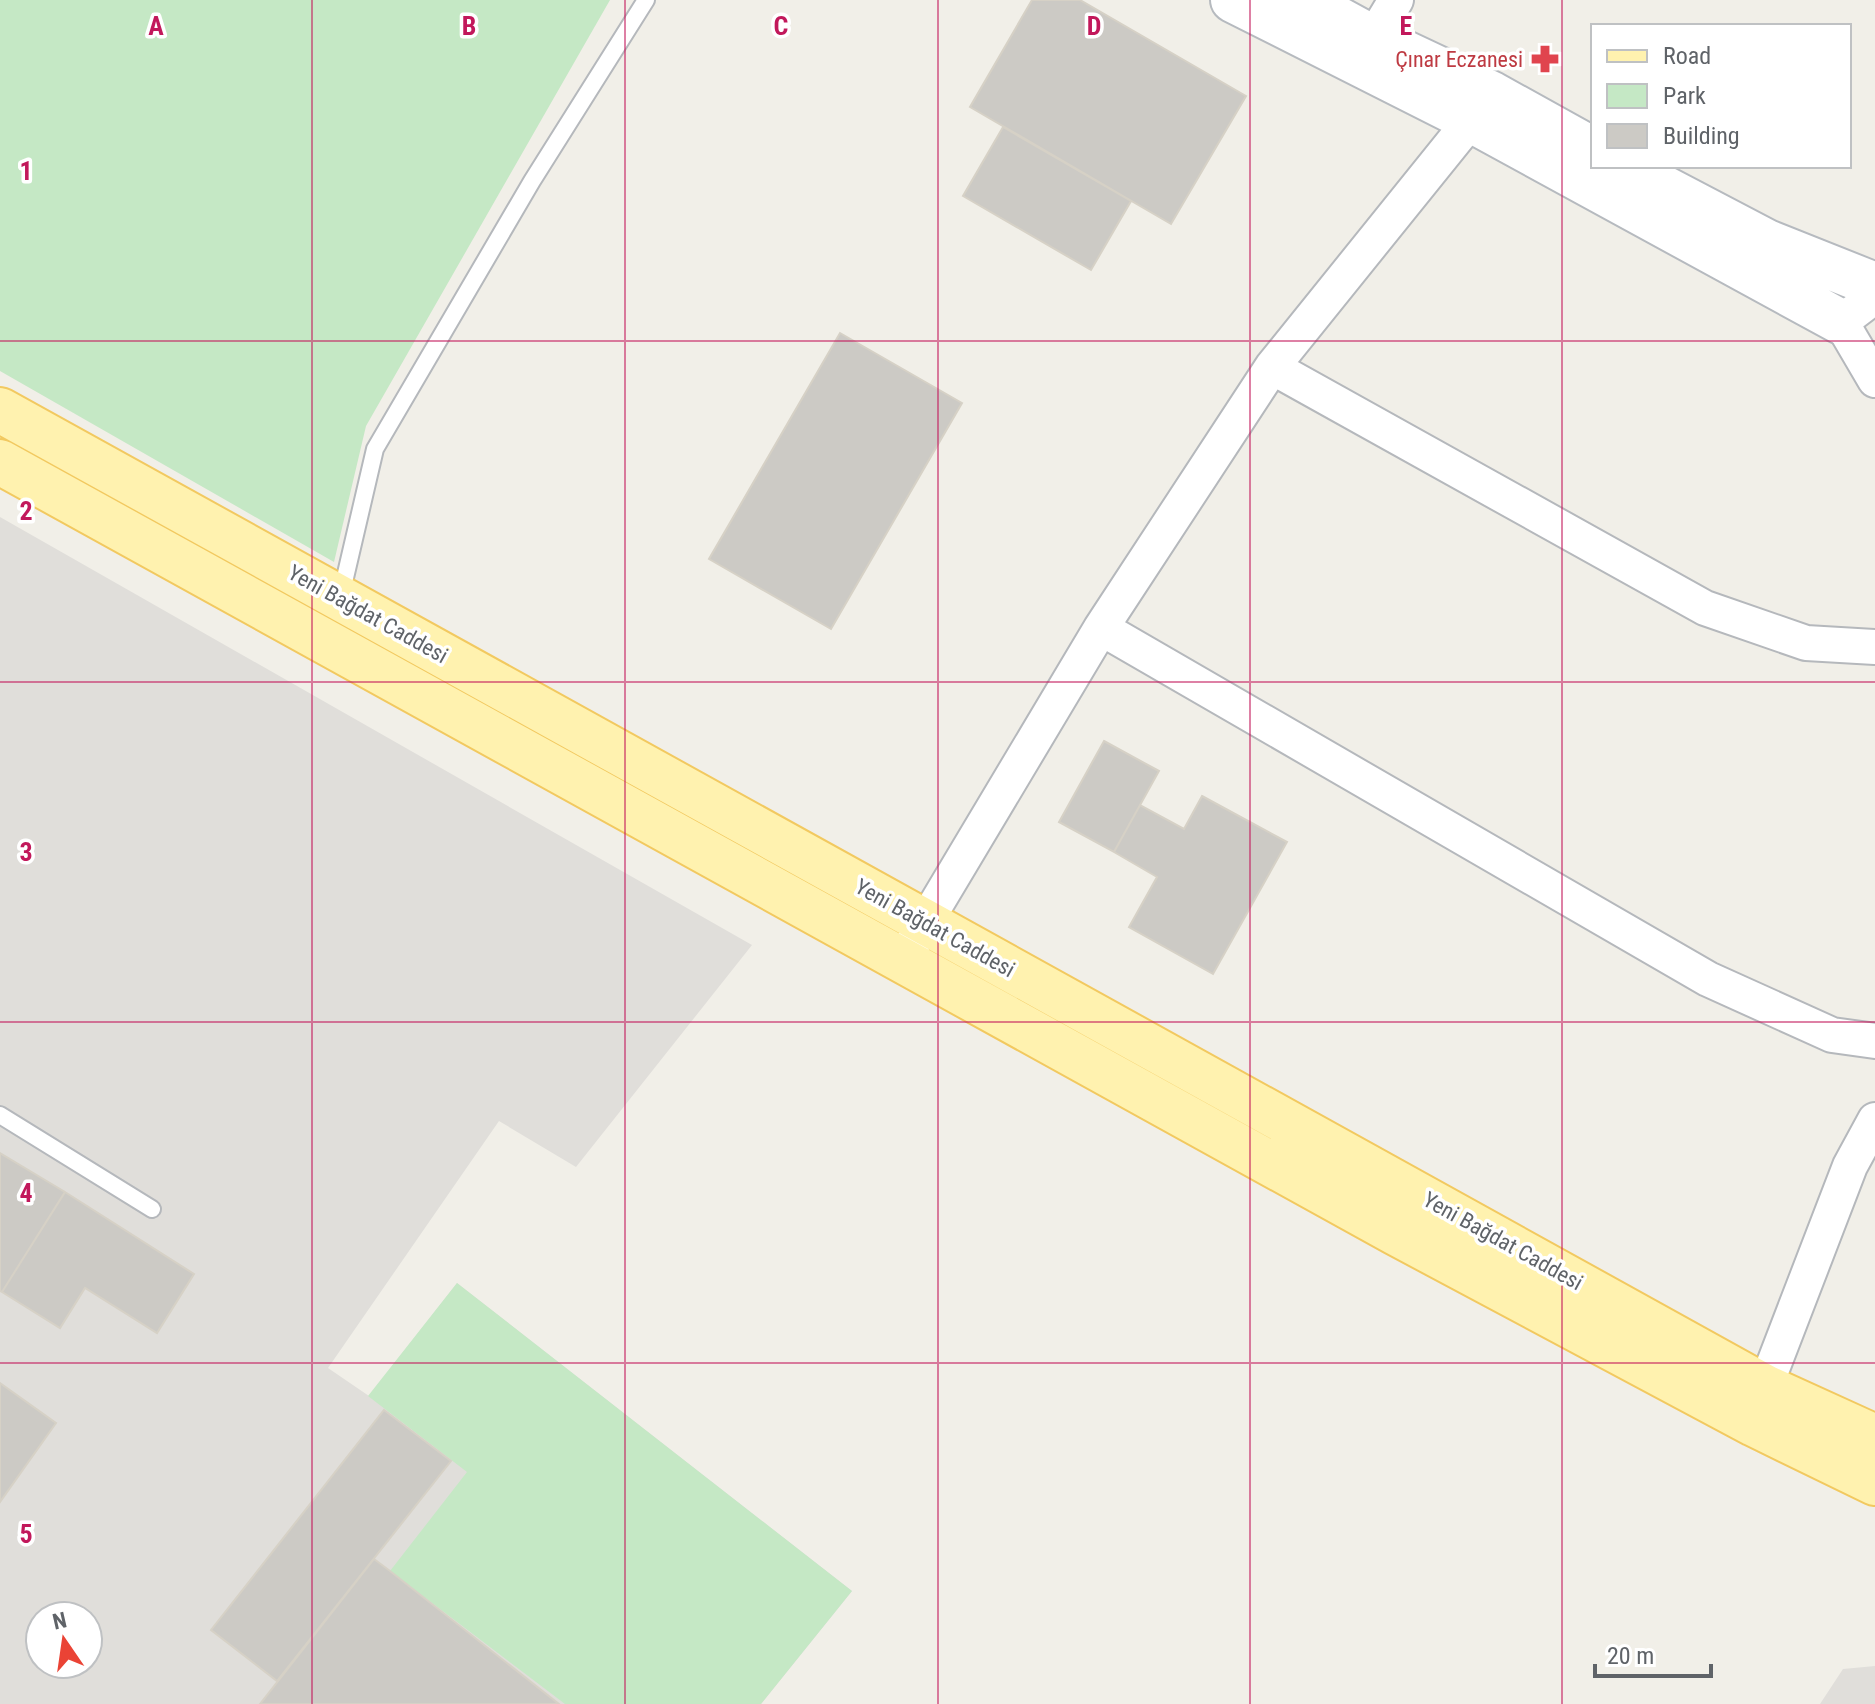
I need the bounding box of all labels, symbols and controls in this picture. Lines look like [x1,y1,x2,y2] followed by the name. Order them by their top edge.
[148,11,164,41] text: A
[462,11,476,41] text: B
[774,11,789,41] text: C
[1087,11,1101,41] text: D
[1400,11,1413,41] text: E
[1591,24,1851,168] legend
[1663,42,1711,70] text: Road
[1530,44,1560,74] pharmacy icon: Çınar Eczanesi
[1395,47,1523,72] place label: Çınar Eczanesi
[1663,82,1706,110] text: Park
[1663,122,1740,150] text: Building
[19,156,33,186] text: 1
[19,496,33,526] text: 2
[284,560,452,668] street label: Yeni Bağdat Caddesi
[19,837,33,867] text: 3
[851,874,1019,982] street label: Yeni Bağdat Caddesi
[19,1178,33,1208] text: 4
[1419,1187,1587,1295] street label: Yeni Bağdat Caddesi
[19,1519,33,1549] text: 5
[24,1600,104,1680] north arrow
[50,1607,69,1635] text: N
[1595,1628,1711,1678] scale bar
[1607,1642,1654,1670] text: 20 m

